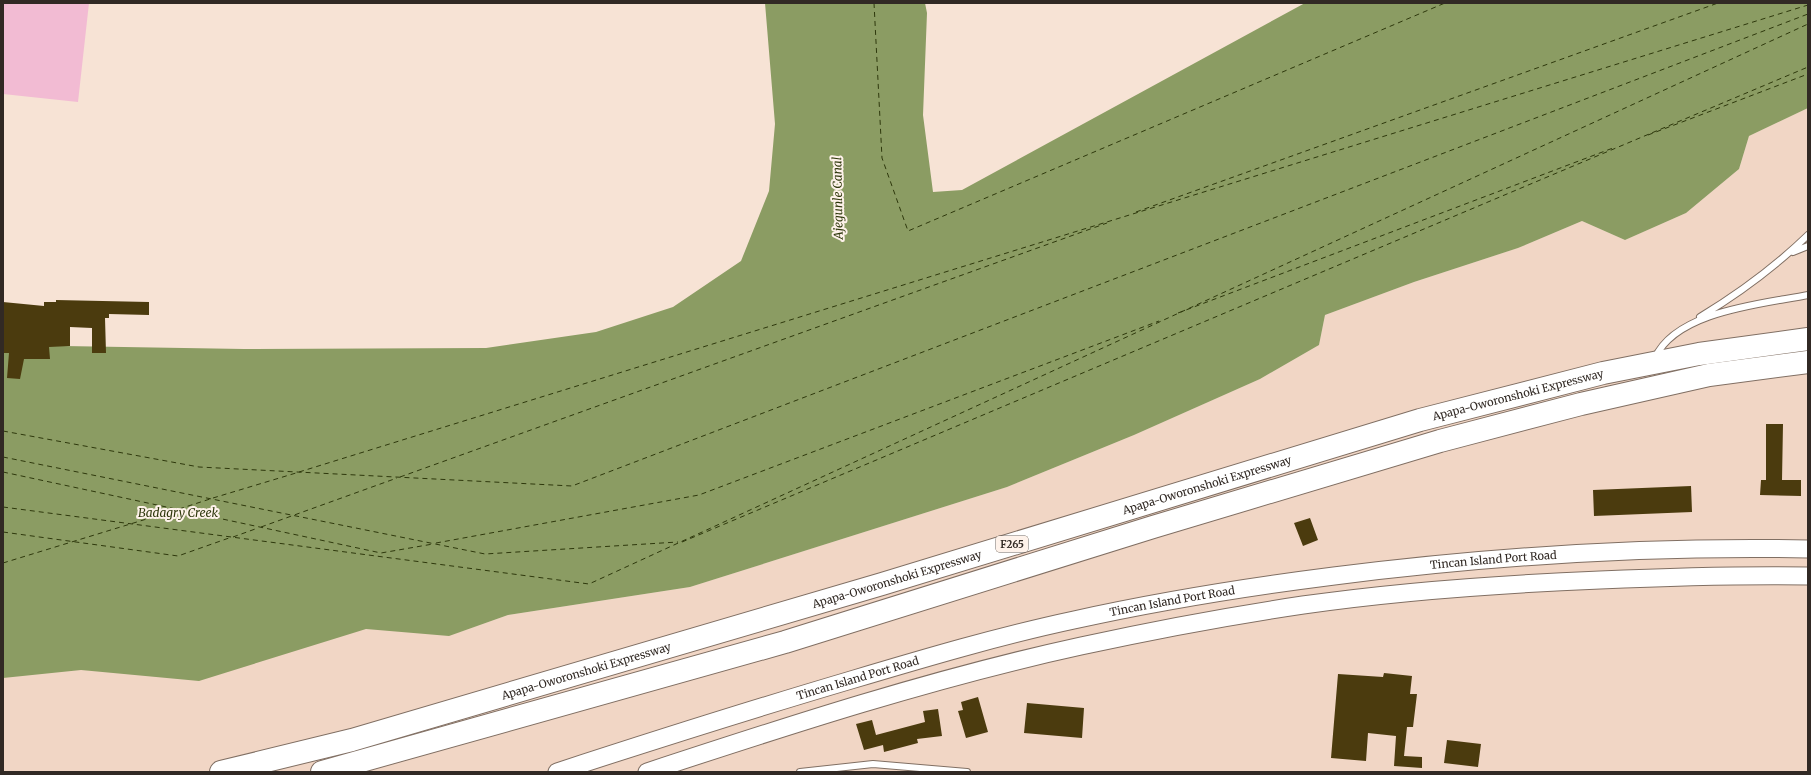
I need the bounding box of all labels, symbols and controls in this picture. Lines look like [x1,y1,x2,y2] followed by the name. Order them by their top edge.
[829,156,846,240] water label: Ajegunle Canal
[1430,366,1606,424] street label: Apapa-Oworonshoki Expressway
[1120,452,1294,518] street label: Apapa-Oworonshoki Expressway
[138,505,218,520] water label: Badagry Creek
[996,536,1028,552] road number: F265
[810,547,984,611] street label: Apapa-Oworonshoki Expressway
[1429,548,1557,572] street label: Tincan Island Port Road
[1108,583,1236,619] street label: Tincan Island Port Road
[499,639,673,703] street label: Apapa-Oworonshoki Expressway
[795,653,921,703] street label: Tincan Island Port Road

